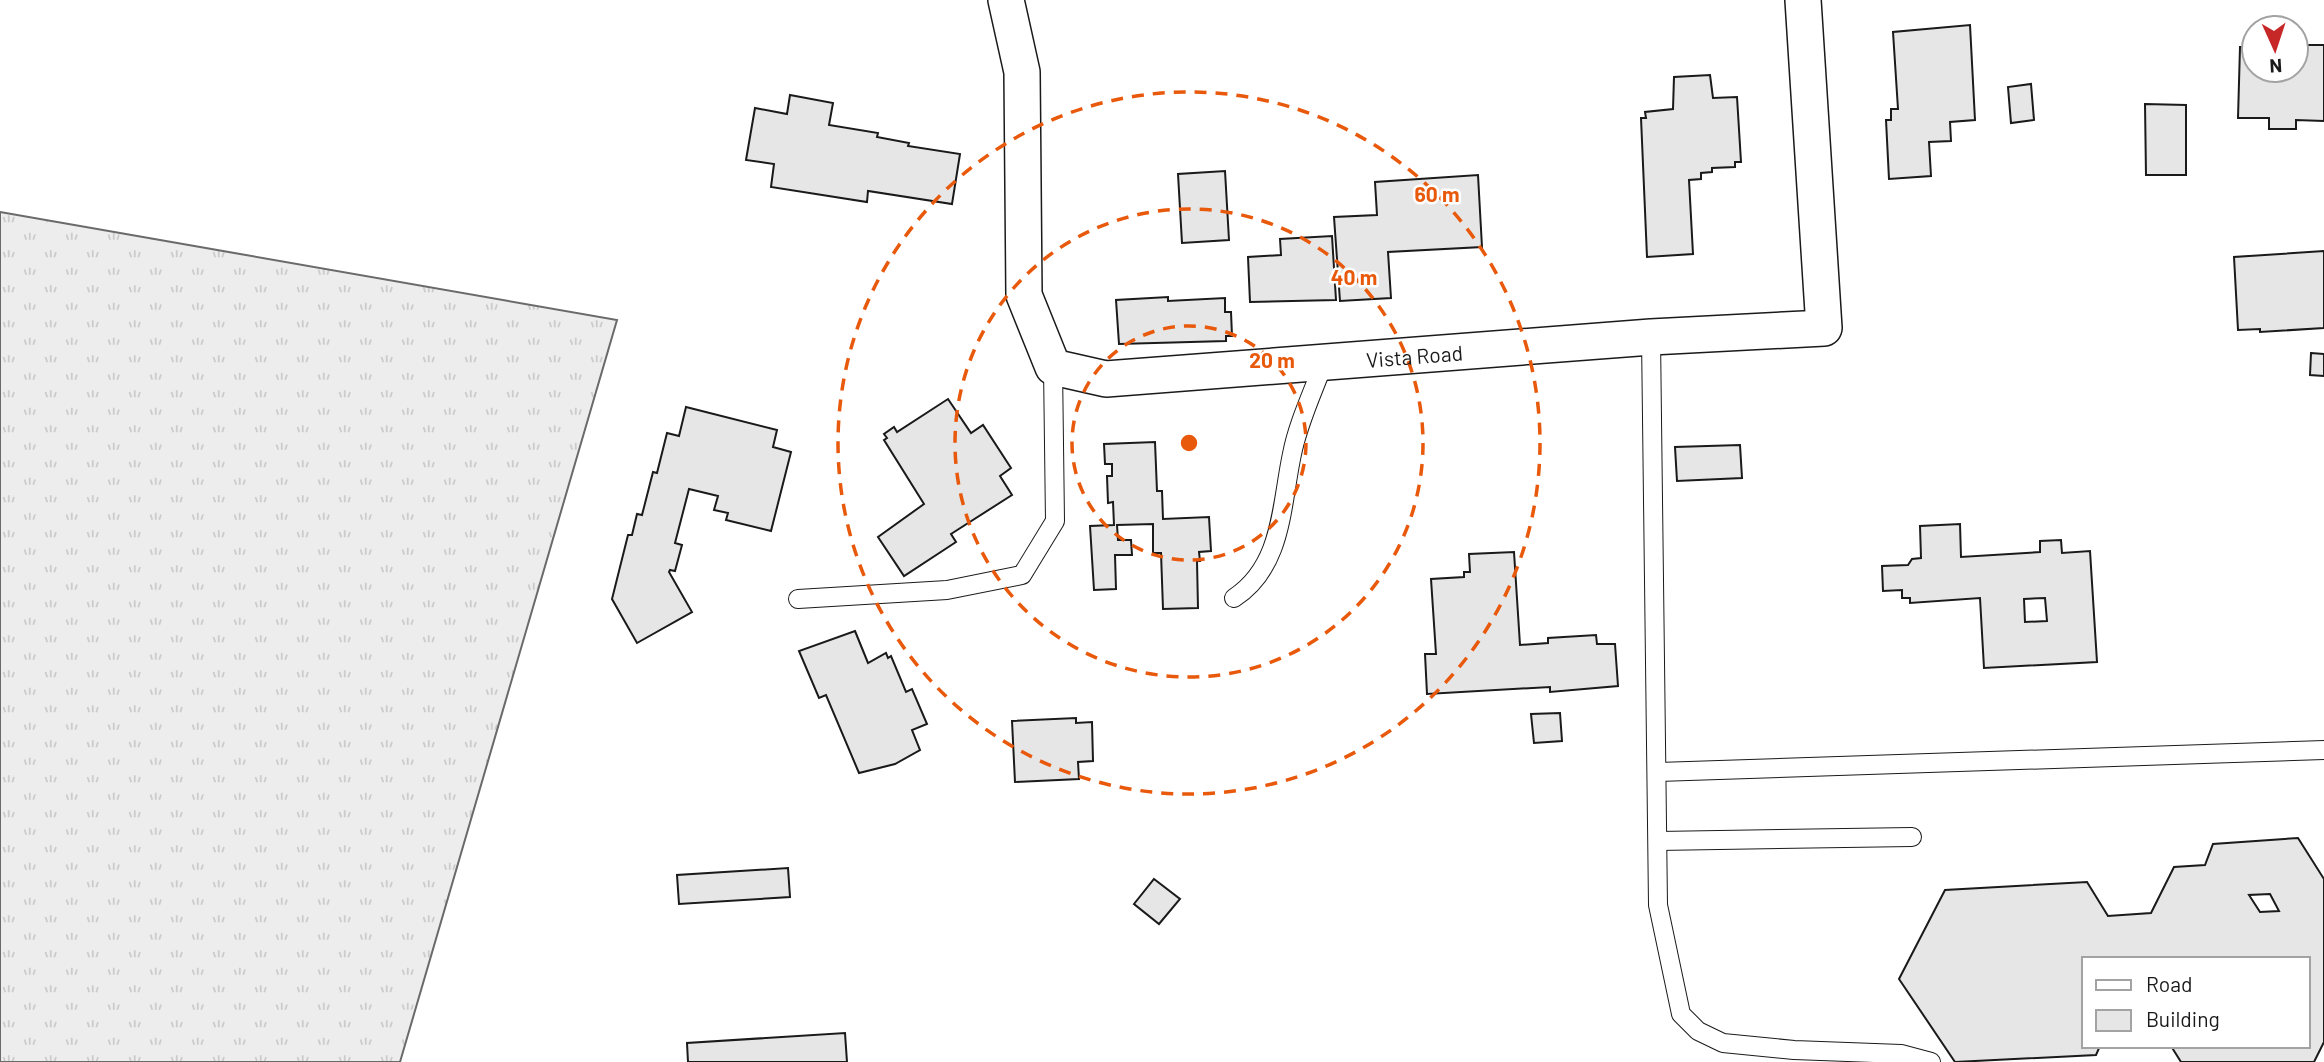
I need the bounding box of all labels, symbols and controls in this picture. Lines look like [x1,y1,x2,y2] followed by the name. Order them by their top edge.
[2240,14,2310,84] north arrow
[2269,55,2283,78] text: N
[1415,181,1459,206] text: 60 m
[1331,264,1377,289] text: 40 m
[1365,339,1464,371] street label: Vista Road
[1249,347,1295,372] text: 20 m
[1177,431,1201,455] centre of rings
[2082,957,2310,1048] legend
[2146,971,2192,996] text: Road
[2146,1006,2220,1031] text: Building

